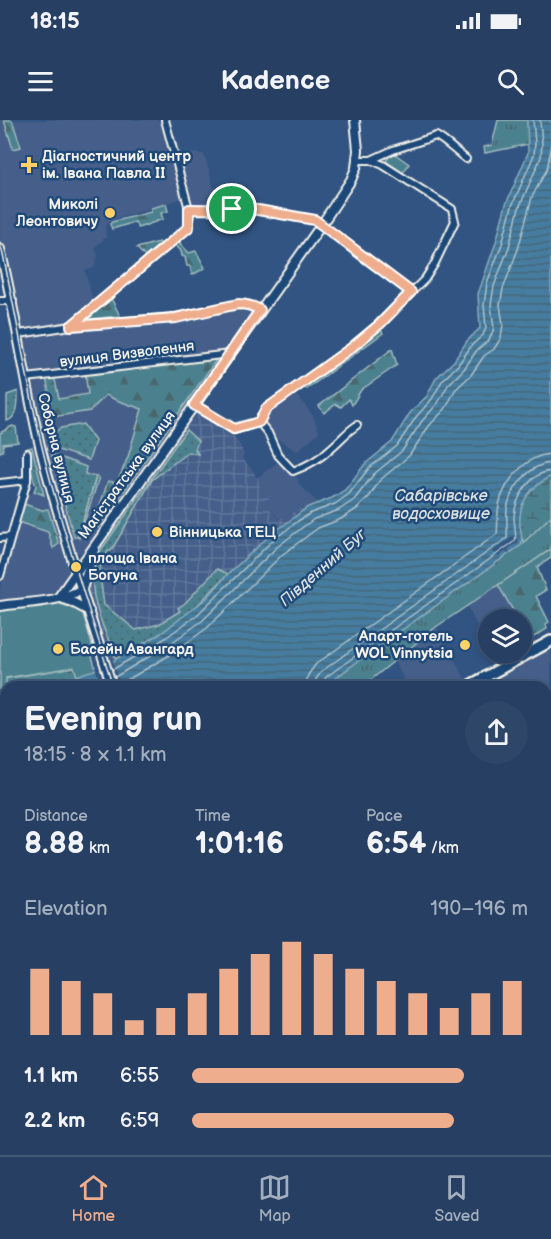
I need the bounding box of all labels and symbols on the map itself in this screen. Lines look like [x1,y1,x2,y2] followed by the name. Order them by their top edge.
[42,147,191,183] place label: Діагностичний центр ім. Івана Павла II
[20,156,38,174] marker: Діагностичний центр ім. Івана Павла II
[206,183,257,234] pin
[15,195,99,231] place label: Миколі Леонтовичу
[103,206,117,220] marker: Миколі Леонтовичу
[59,336,195,372] street label: вулиця Визволення
[33,391,79,505] street label: Соборна вулиця
[74,407,180,543] street label: Магістратська вулиця
[392,487,490,524] water label: Сабарівське водосховище
[169,523,276,542] place label: Вінницька ТЕЦ
[150,525,164,539] marker: Вінницька ТЕЦ
[276,525,371,611] water label: Південний Буг
[88,549,177,585] place label: площа Івана Богуна
[69,560,83,574] marker: площа Івана Богуна
[355,627,453,663] place label: Апарт-готель WOL Vinnytsia
[458,638,472,652] marker: Апарт-готель WOL Vinnytsia
[70,640,193,659] place label: Басейн Авангард
[51,642,65,656] marker: Басейн Авангард

